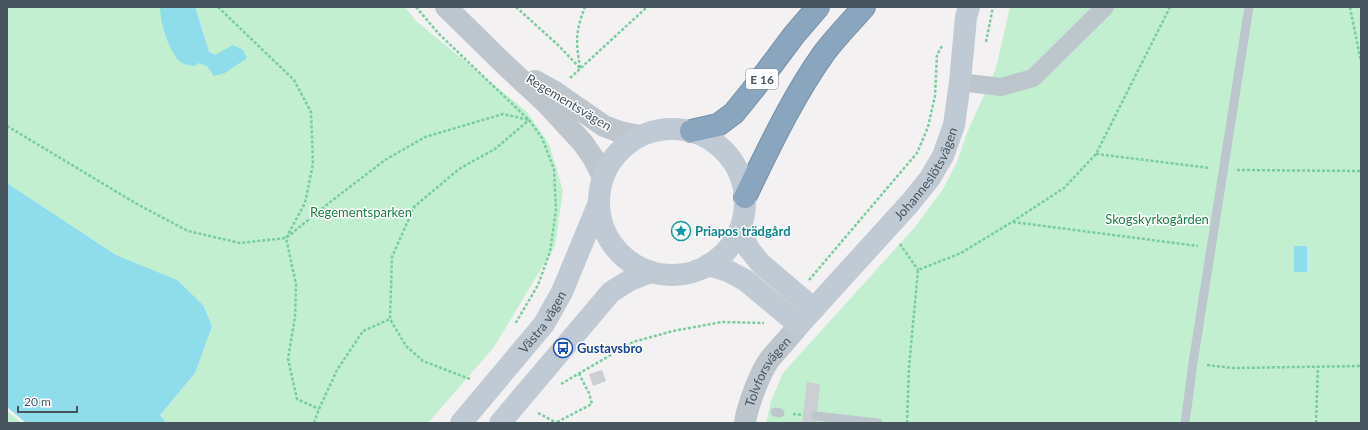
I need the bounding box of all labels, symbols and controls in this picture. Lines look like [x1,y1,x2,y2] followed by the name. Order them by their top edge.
[746,69,778,89] road number: E 16
[523,70,615,134] street label: Regementsvägen
[890,125,961,223] street label: Johanneslötsvägen
[310,204,412,220] park label: Regementsparken
[1105,211,1209,227] park label: Skogskyrkogården
[670,220,692,242] place icon: Priapos trädgård
[695,223,791,239] place label: Priapos trädgård
[515,288,569,356] street label: Västra vägen
[741,333,794,409] street label: Tolvforsvägen
[552,337,574,359] bus stop icon: Gustavsbro
[577,340,643,356] place label: Gustavsbro
[18,388,77,414] scale bar
[24,394,51,409] text: 20 m

